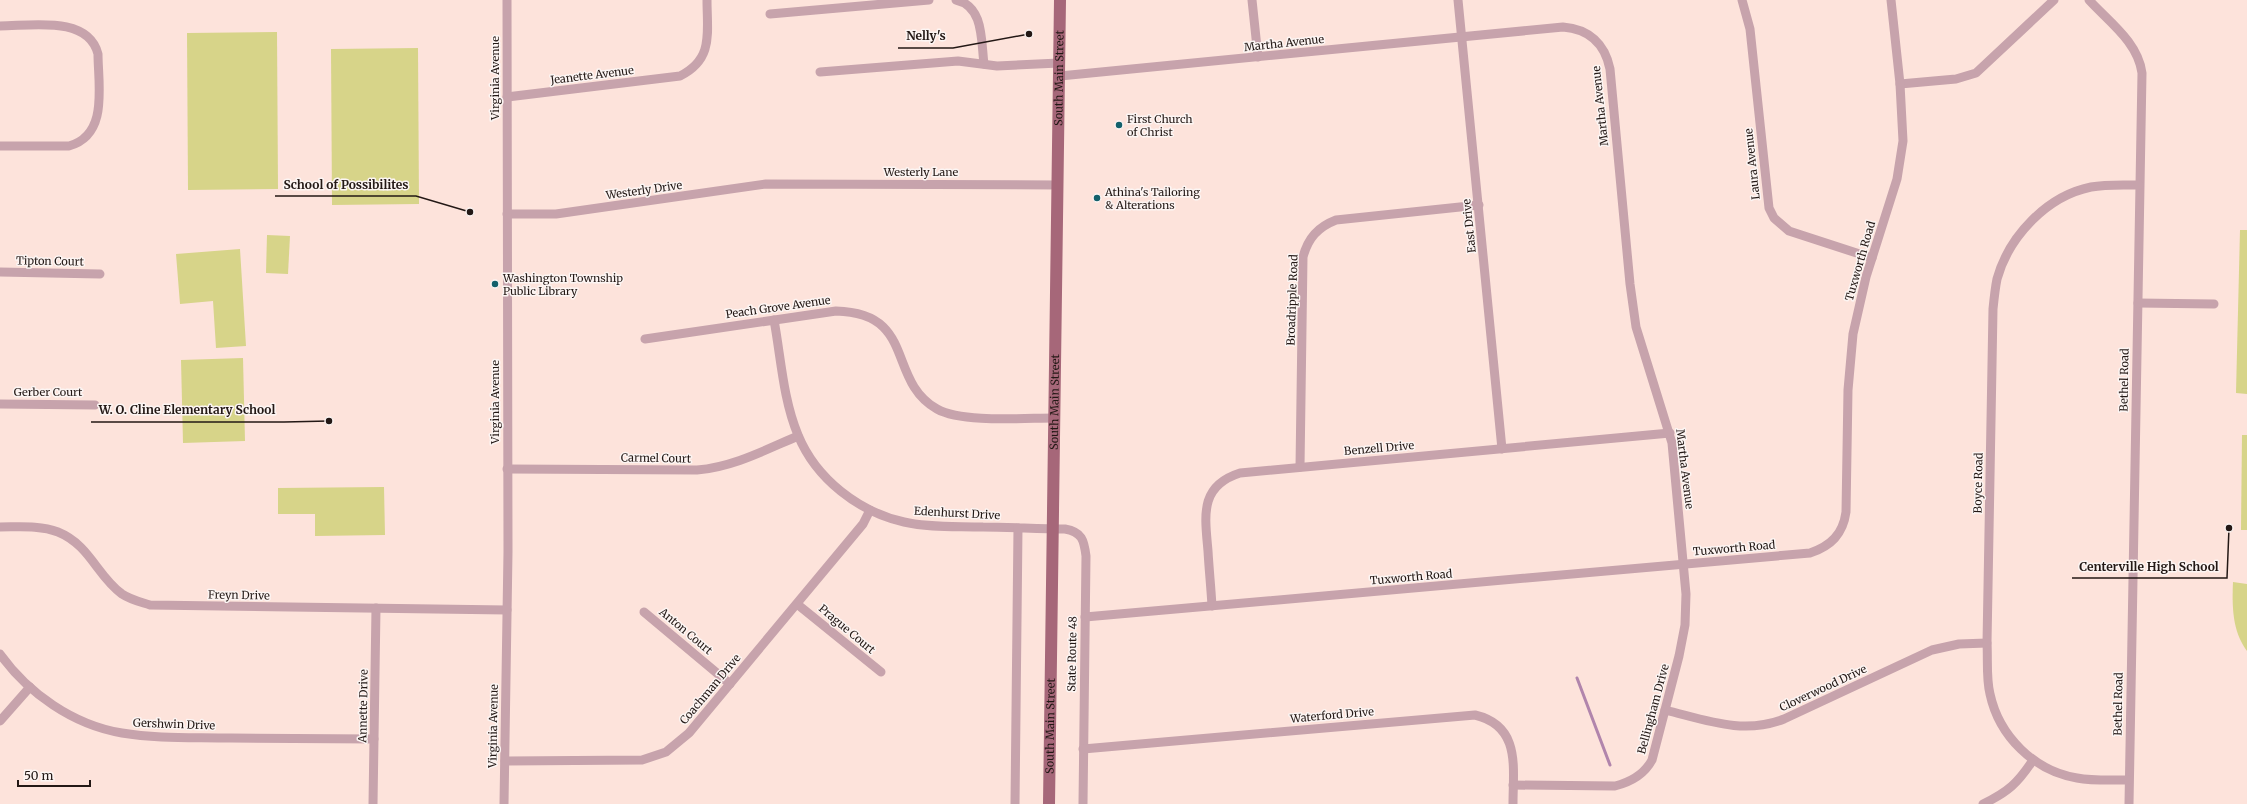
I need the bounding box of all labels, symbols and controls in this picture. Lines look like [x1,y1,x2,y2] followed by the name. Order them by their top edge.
[898,24,953,48] callout: Nelly's
[906,28,946,43] text: Nelly's
[1051,29,1067,126] street label: South Main Street
[1243,32,1325,54] street label: Martha Avenue
[488,36,502,121] street label: Virginia Avenue
[549,63,635,87] street label: Jeanette Avenue
[1589,65,1611,147] street label: Martha Avenue
[1127,112,1193,139] place label: First Church of Christ
[1114,120,1124,130] marker: First Church of Christ
[1741,127,1763,200] street label: Laura Avenue
[883,165,959,179] street label: Westerly Lane
[275,172,416,196] callout: School of Possibilites
[283,177,409,192] text: School of Possibilites
[604,178,683,202] street label: Westerly Drive
[1104,185,1200,212] place label: Athina's Tailoring & Alterations
[1092,193,1102,203] marker: Athina's Tailoring & Alterations
[1459,198,1479,254] street label: East Drive
[1842,219,1878,303] street label: Tuxworth Road
[16,253,85,269] street label: Tipton Court
[1283,254,1301,346] street label: Broadripple Road
[502,271,623,298] place label: Washington Township Public Library
[490,279,500,289] marker: Washington Township Public Library
[725,293,832,321] street label: Peach Grove Avenue
[2116,348,2132,412] street label: Bethel Road
[1047,353,1062,450] street label: South Main Street
[488,360,502,445] street label: Virginia Avenue
[14,385,83,399] street label: Gerber Court
[91,398,284,422] callout: W. O. Cline Elementary School
[98,402,275,417] text: W. O. Cline Elementary School
[1673,428,1697,510] street label: Martha Avenue
[1343,438,1415,458] street label: Benzell Drive
[621,450,692,466] street label: Carmel Court
[1970,452,1986,514] street label: Boyce Road
[914,504,1001,522] street label: Edenhurst Drive
[1692,537,1776,559] street label: Tuxworth Road
[2072,554,2227,578] callout: Centerville High School
[2079,559,2219,574] text: Centerville High School
[1369,566,1453,588] street label: Tuxworth Road
[208,587,270,603] street label: Freyn Drive
[816,601,879,657] street label: Prague Court
[656,604,716,658] street label: Anton Court
[1064,616,1080,692] street label: State Route 48
[677,651,744,727] street label: Coachman Drive
[1634,662,1672,756] street label: Bellingham Drive
[1777,662,1869,714] street label: Cloverwood Drive
[355,669,371,744] street label: Annette Drive
[2110,672,2126,736] street label: Bethel Road
[1042,677,1058,774] street label: South Main Street
[485,684,501,769] street label: Virginia Avenue
[1289,704,1375,726] street label: Waterford Drive
[133,716,216,732] street label: Gershwin Drive
[18,762,90,788] scale bar
[24,768,53,783] text: 50 m

